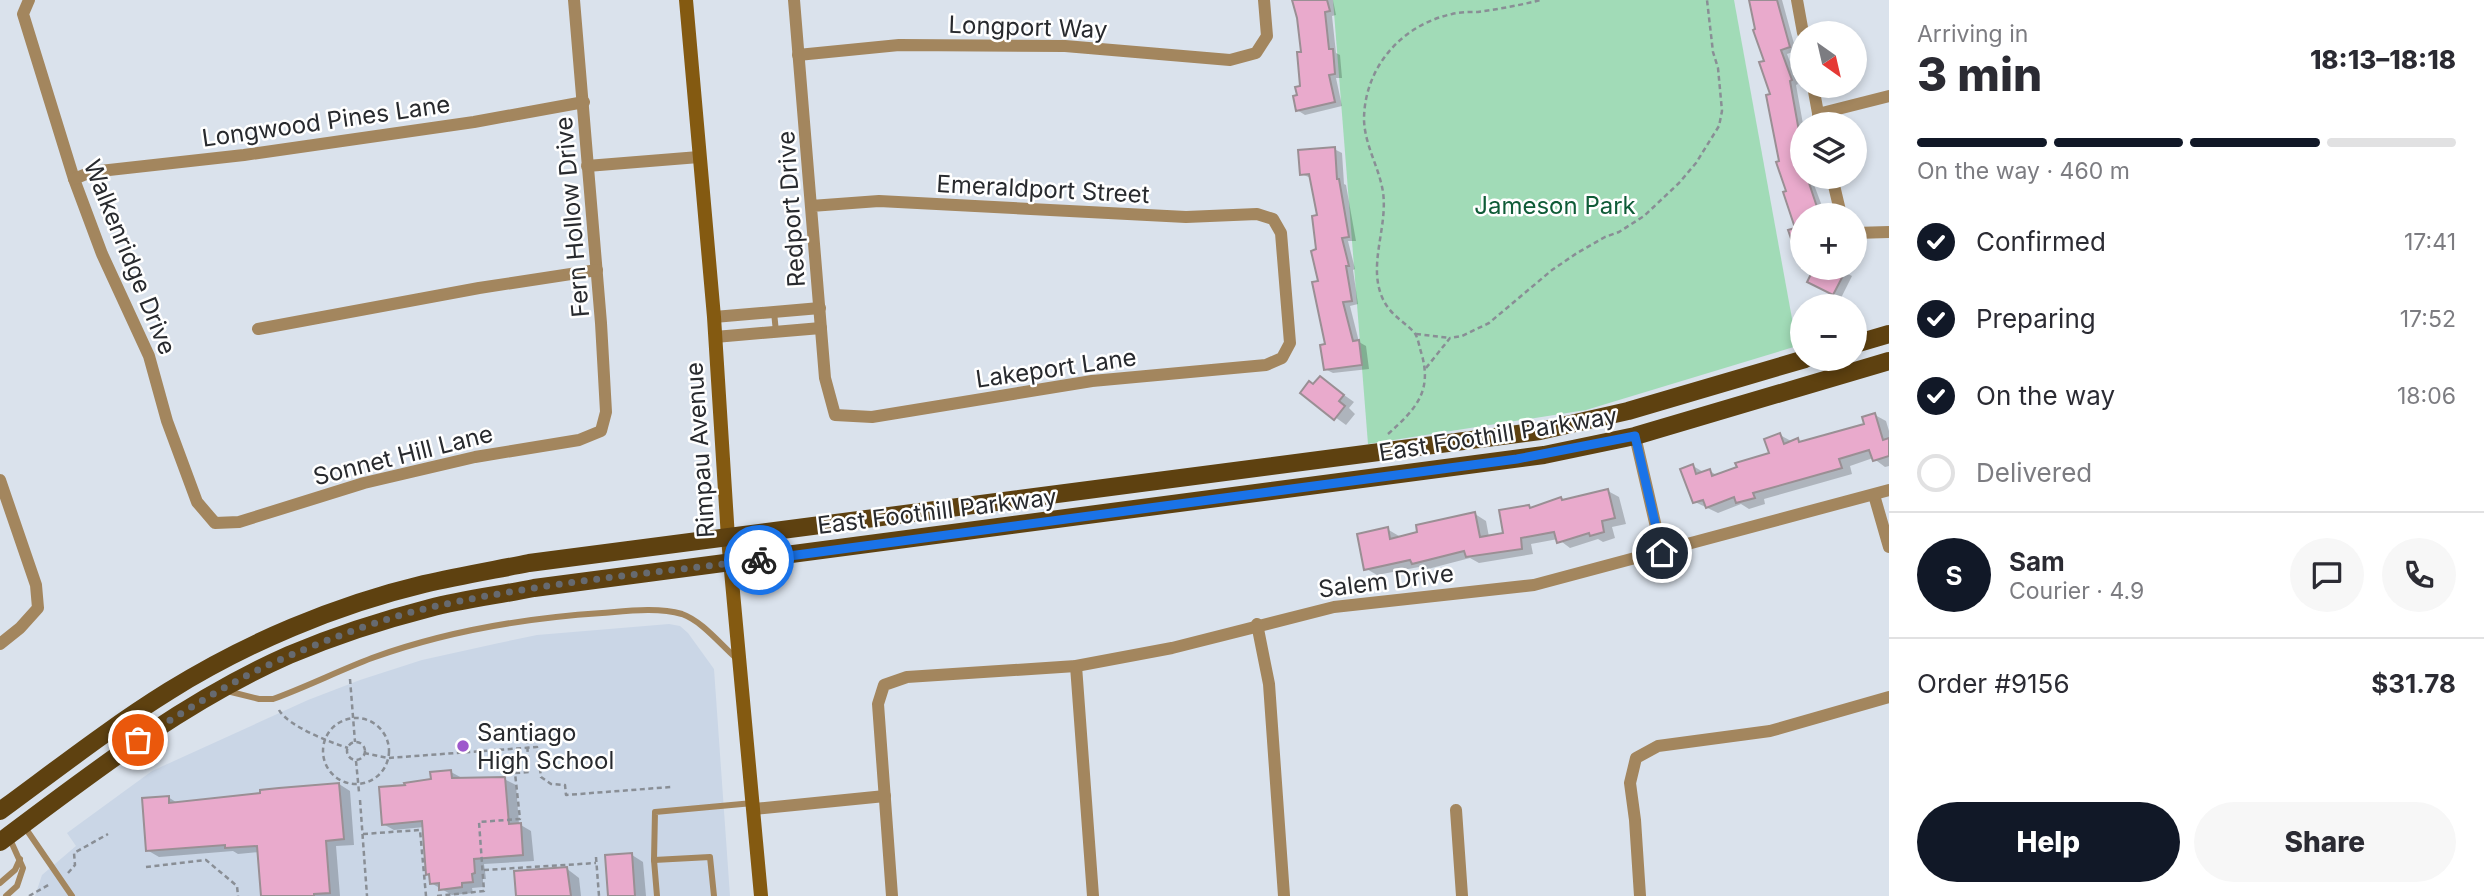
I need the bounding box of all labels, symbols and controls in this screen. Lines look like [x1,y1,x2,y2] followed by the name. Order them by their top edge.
[948,10,1108,44] street label: Longport Way
[1917,20,2028,48] text: Arriving in
[1790,21,1867,98] north arrow
[1790,21,1867,371] map controls
[2310,44,2456,75] text: 18:13–18:18
[1917,46,2042,102] text: 3 min
[200,89,452,153] street label: Longwood Pines Lane
[1790,112,1867,189] button: layers
[549,115,595,319] street label: Fern Hollow Drive
[771,130,811,288] street label: Redport Drive
[78,155,182,359] street label: Walkenridge Drive
[1917,157,2130,185] text: On the way · 460 m
[936,169,1150,209] street label: Emeraldport Street
[1474,191,1636,220] park label: Jameson Park
[1790,203,1867,280] button: +
[1917,223,1955,261] icon: check
[1976,226,2106,257] text: Confirmed
[2404,228,2456,256] text: 17:41
[1790,294,1867,371] button: −
[1917,300,1955,338] icon: check
[1976,303,2096,334] text: Preparing
[2400,305,2456,333] text: 17:52
[974,342,1138,394] street label: Lakeport Lane
[679,361,721,539] street label: Rimpau Avenue
[1917,377,1955,415] icon: check
[1976,380,2115,411] text: On the way
[2397,382,2456,410] text: 18:06
[1377,401,1619,467] street label: East Foothill Parkway
[310,419,496,491] street label: Sonnet Hill Lane
[1976,457,2092,488] text: Delivered
[816,482,1058,540] street label: East Foothill Parkway
[1632,523,1692,583] pin
[724,525,794,595] courier
[1643,534,1681,572] icon: home
[2290,538,2364,612] button: chat
[2382,538,2456,612] button: phone
[740,541,778,579] icon: bike
[2009,546,2065,577] text: Sam
[1317,558,1455,604] street label: Salem Drive
[1945,560,1963,591] text: S
[2009,577,2144,605] text: Courier · 4.9
[1917,668,2070,699] text: Order #9156
[2371,668,2456,699] text: $31.78
[108,710,168,770] pin
[477,718,614,775] place label: Santiago High School
[119,721,157,759] icon: bag
[455,738,471,754] marker: Santiago High School
[1917,802,2180,882] button: Help
[2194,802,2456,882] button: Share

